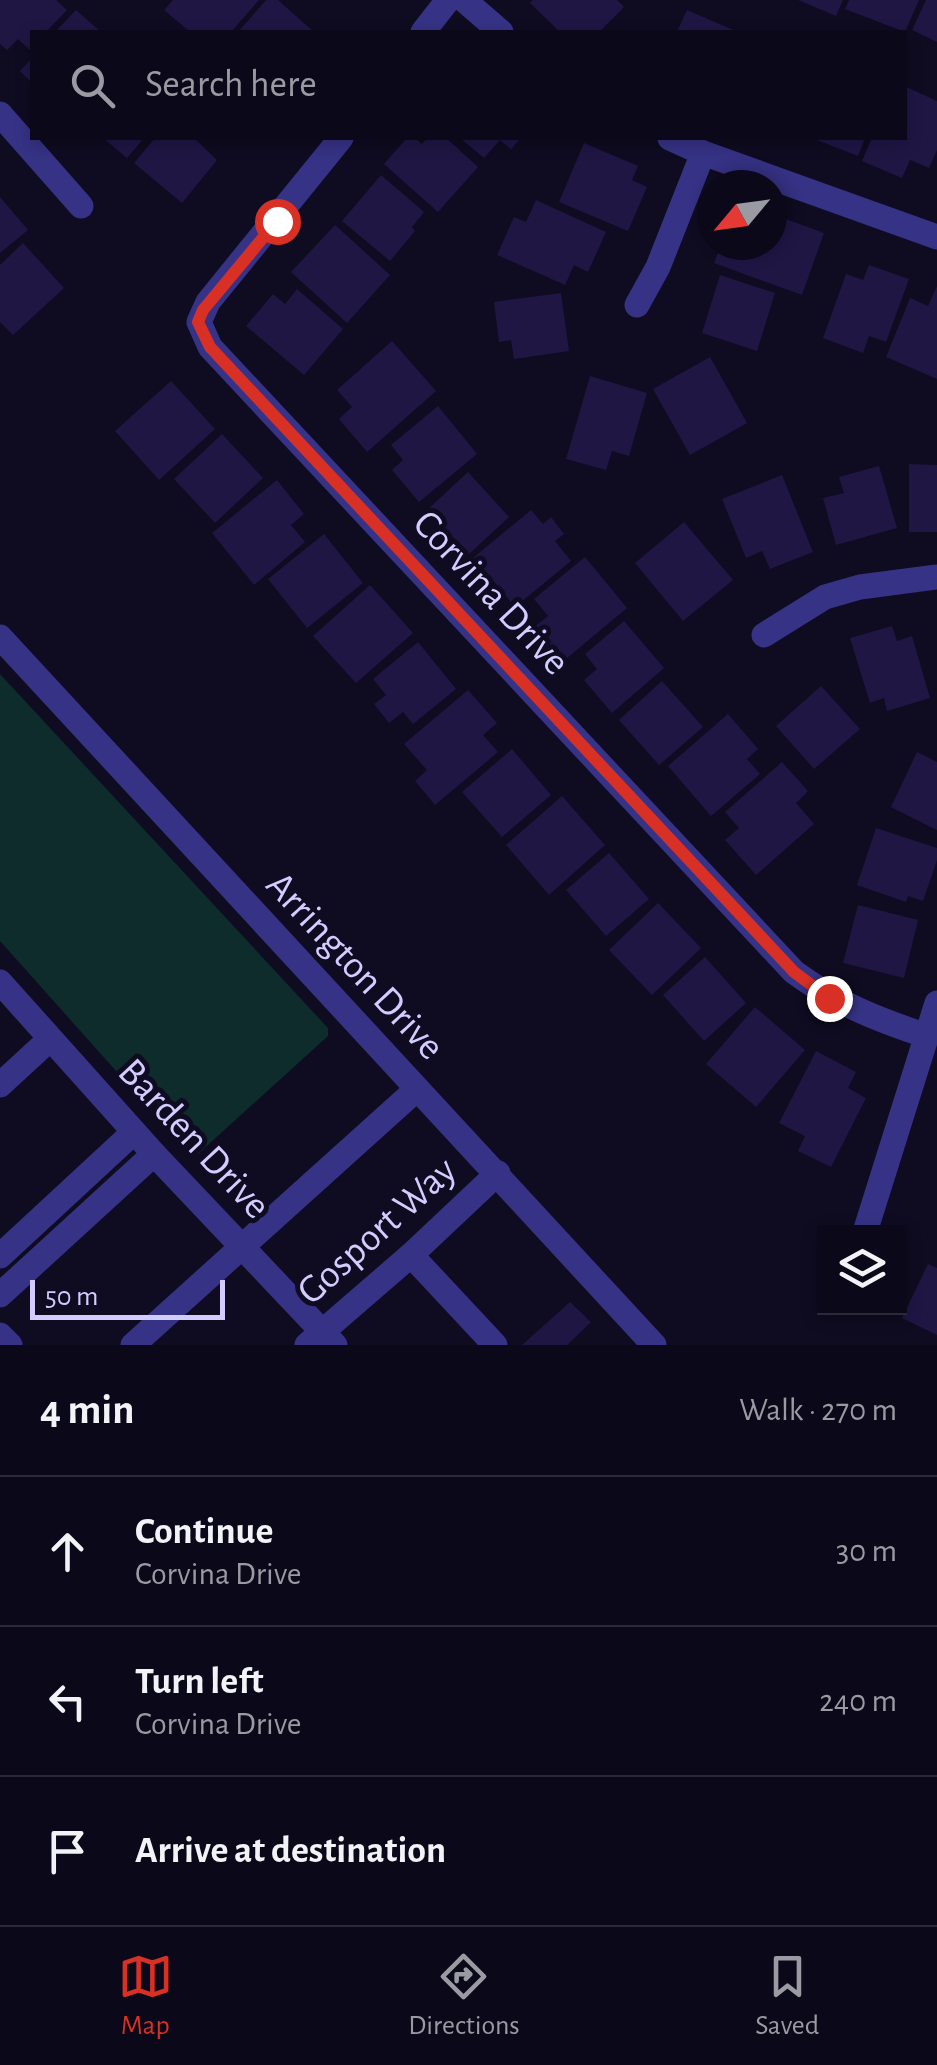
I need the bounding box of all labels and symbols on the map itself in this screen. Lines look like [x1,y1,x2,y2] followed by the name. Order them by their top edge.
[697,170,787,260] north arrow
[255,199,301,245] route start
[405,503,577,683] street label: Corvina Drive
[258,865,452,1067] street label: Arrington Drive
[807,976,853,1022] route end
[110,1051,278,1227] street label: Barden Drive
[290,1150,464,1312] street label: Gosport Way
[30,1275,225,1320] scale bar

